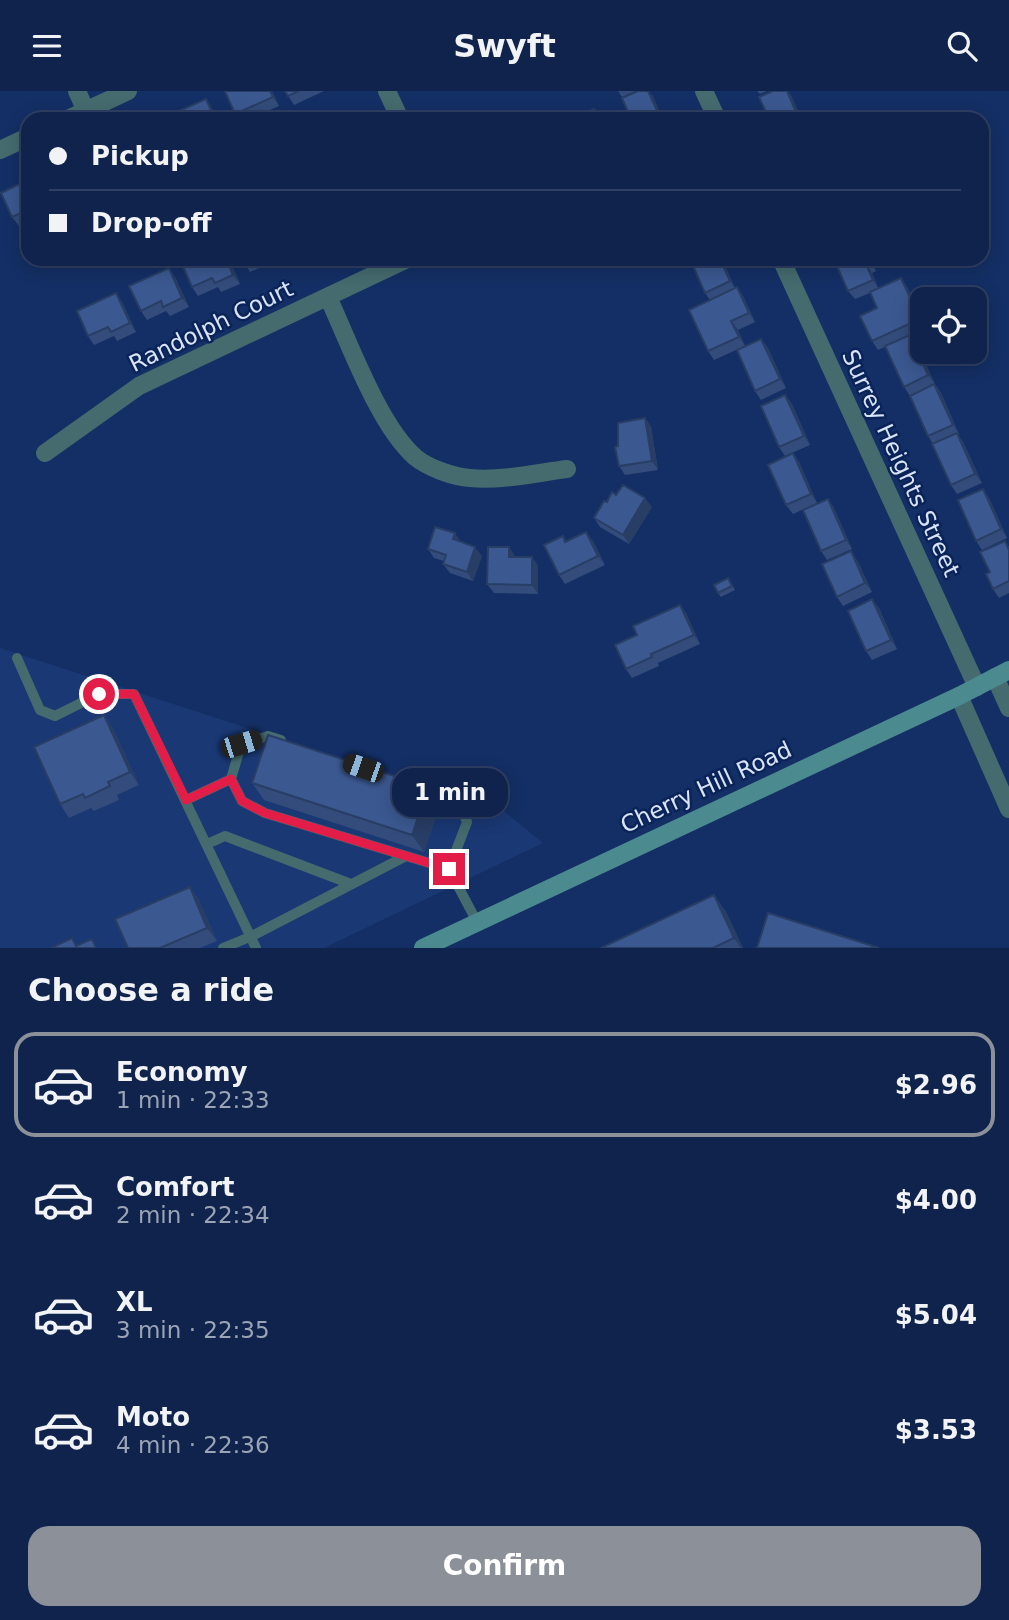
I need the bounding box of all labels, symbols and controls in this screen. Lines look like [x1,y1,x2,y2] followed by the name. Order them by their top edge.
[28,27,66,65] icon: menu
[453,27,556,65] text: Swyft
[943,27,981,65] icon: search
[91,141,189,171] text: Pickup
[91,208,212,238] text: Drop-off
[125,275,297,377] street label: Randolph Court
[910,287,987,364] map controls
[910,287,987,364] button: locate
[837,345,965,581] street label: Surrey Heights Street
[83,678,115,710] route start
[218,728,265,760] car
[616,736,796,838] street label: Cherry Hill Road
[340,751,387,785] car
[391,767,507,817] callout: 1 min
[414,779,486,805] text: 1 min
[433,853,465,885] route end
[28,971,274,1009] text: Choose a ride
[32,1053,95,1116] icon: car
[116,1057,247,1087] text: Economy
[895,1070,977,1100] text: $2.96
[116,1087,270,1113] text: 1 min · 22:33
[32,1168,95,1231] icon: car
[116,1172,234,1202] text: Comfort
[895,1185,977,1215] text: $4.00
[116,1202,270,1228] text: 2 min · 22:34
[32,1283,95,1346] icon: car
[116,1287,153,1317] text: XL
[895,1300,977,1330] text: $5.04
[116,1317,270,1343] text: 3 min · 22:35
[32,1398,95,1461] icon: car
[116,1402,190,1432] text: Moto
[895,1415,977,1445] text: $3.53
[116,1432,270,1458] text: 4 min · 22:36
[28,1526,981,1606] button: Confirm

